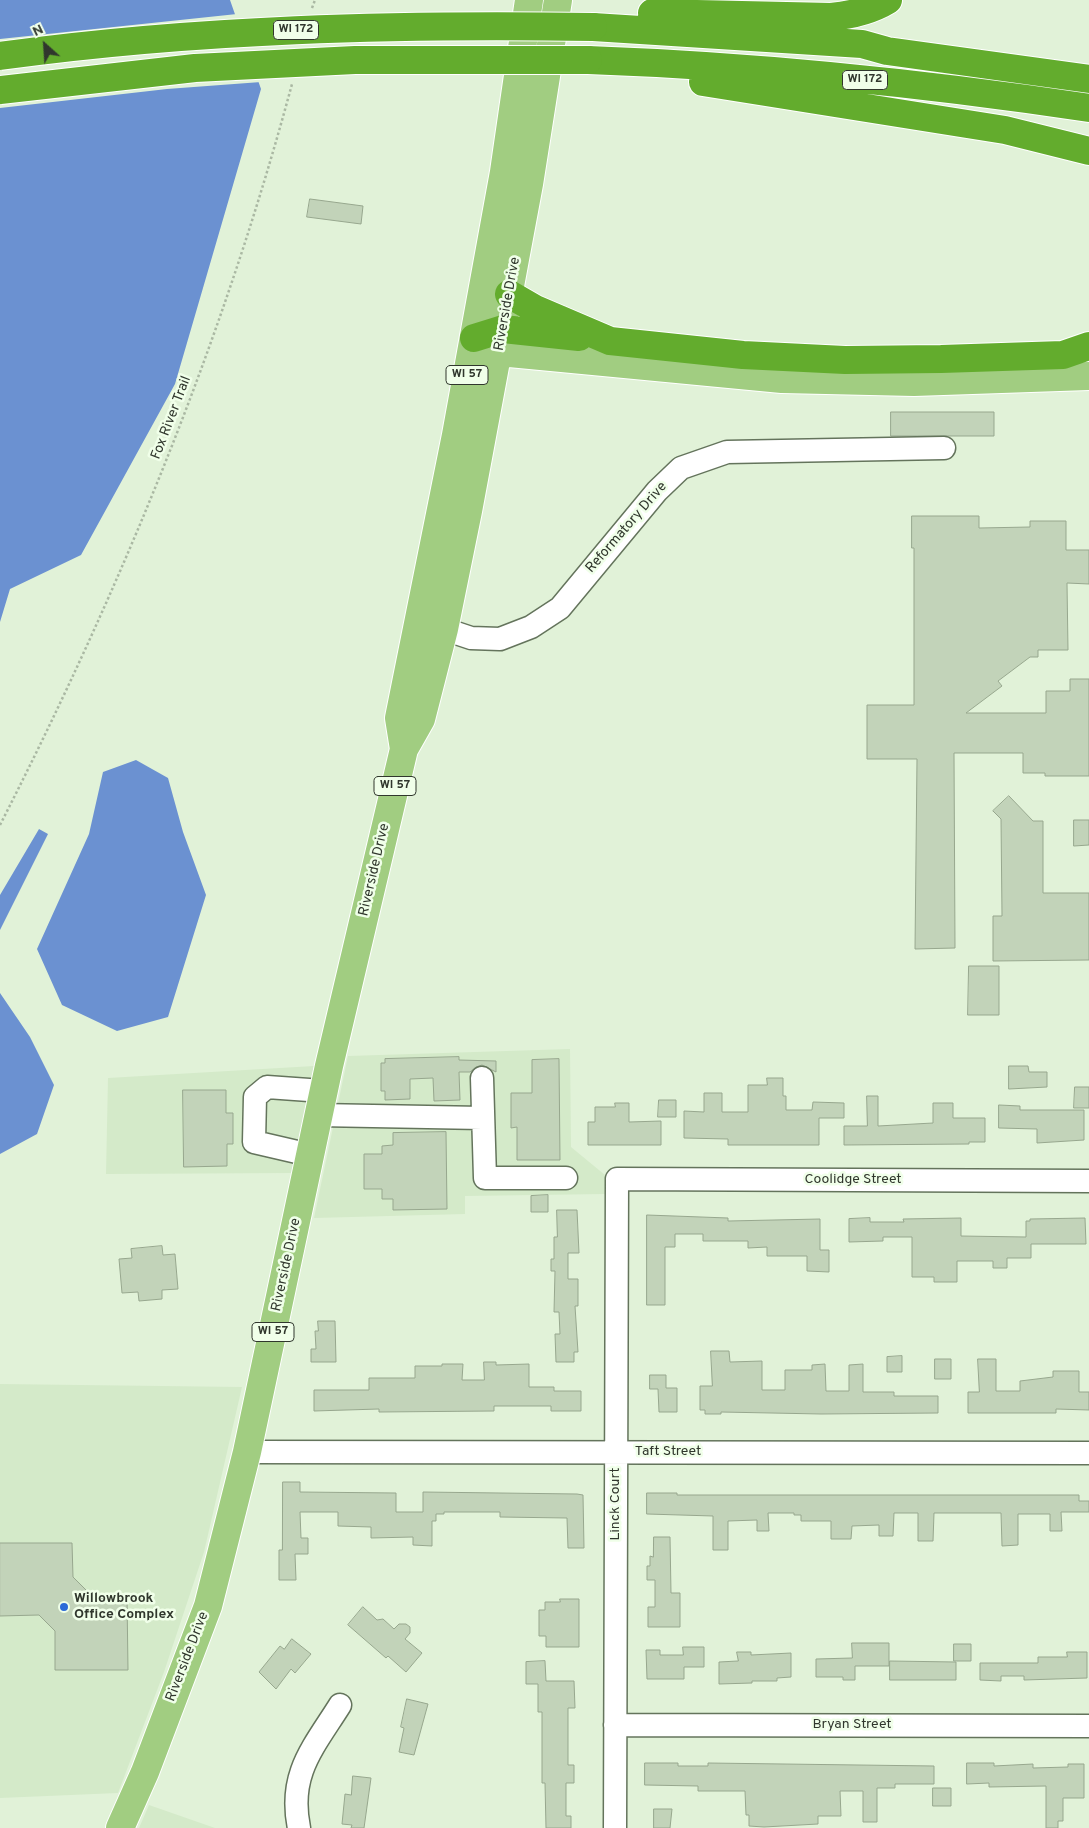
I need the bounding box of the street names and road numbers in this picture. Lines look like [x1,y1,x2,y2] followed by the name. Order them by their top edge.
[274,20,318,40] road number: WI 172
[842,70,888,90] road number: WI 172
[491,256,525,352] street label: Riverside Drive
[446,366,488,384] road number: WI 57
[148,374,196,462] street label: Fox River Trail
[583,479,671,577] street label: Reformatory Drive
[374,776,416,796] road number: WI 57
[356,822,394,918] street label: Riverside Drive
[804,1172,902,1188] street label: Coolidge Street
[269,1217,305,1313] street label: Riverside Drive
[252,1322,294,1341] road number: WI 57
[635,1444,701,1460] street label: Taft Street
[608,1467,624,1541] street label: Linck Court
[163,1610,213,1704] street label: Riverside Drive
[812,1717,892,1733] street label: Bryan Street

